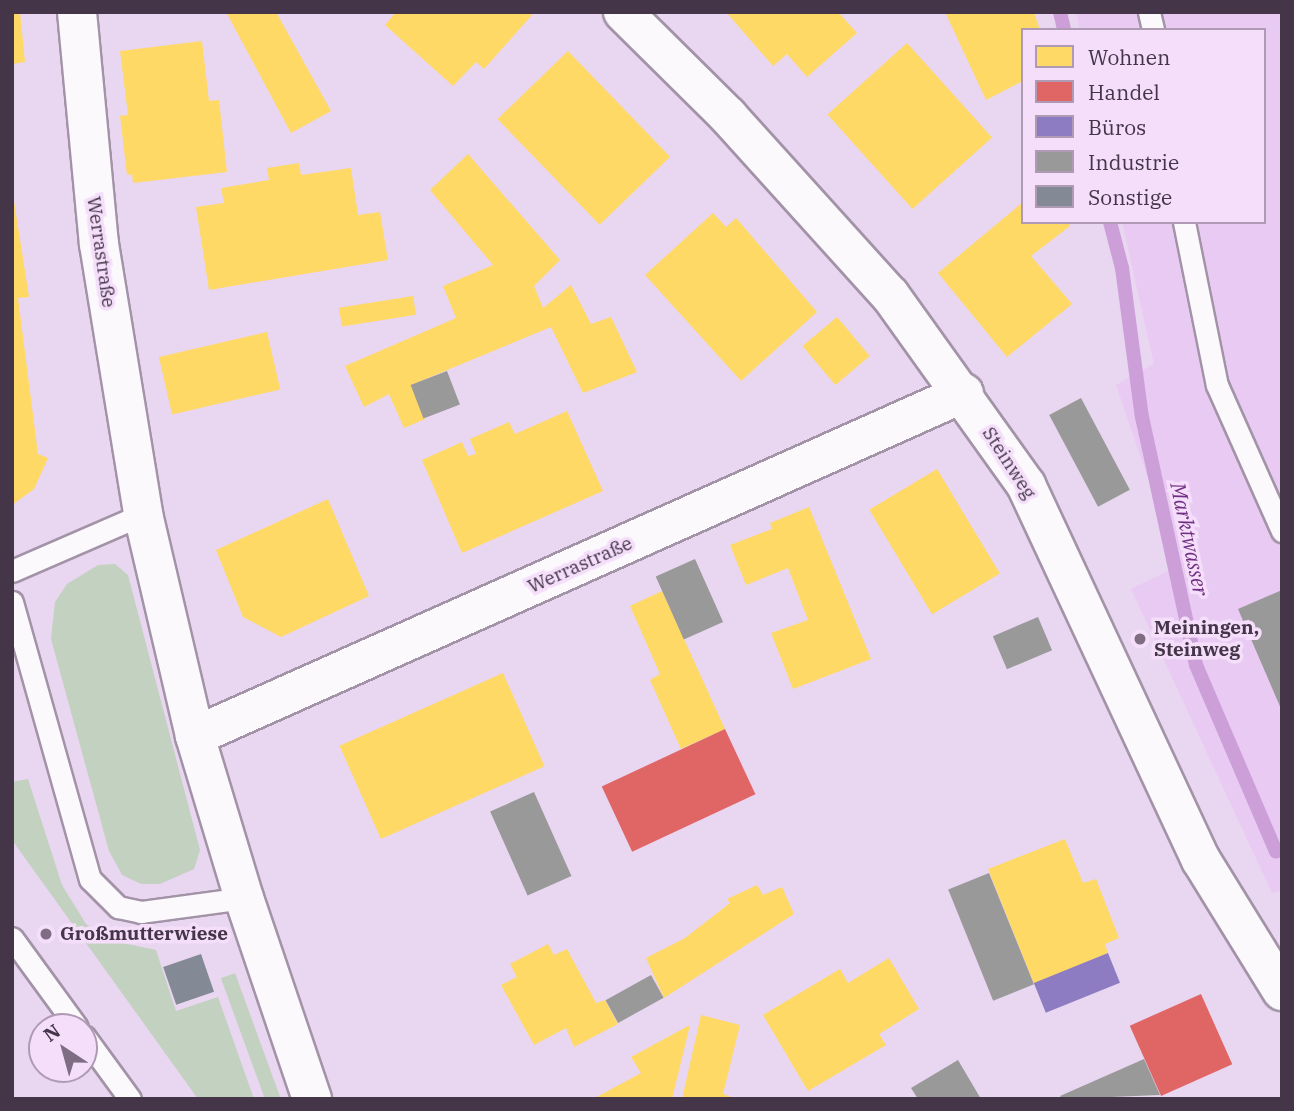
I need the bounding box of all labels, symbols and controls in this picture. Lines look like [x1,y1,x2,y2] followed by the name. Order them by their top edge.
[1021,28,1266,224] legend
[1088,43,1170,71] text: Wohnen
[1088,78,1160,106] text: Handel
[1088,113,1146,141] text: Büros
[1088,148,1179,176] text: Industrie
[1088,183,1172,211] text: Sonstige
[82,195,120,309] street label: Werrastraße
[977,423,1041,503] street label: Steinweg
[1166,480,1214,598] water label: Marktwasser
[524,532,636,598] street label: Werrastraße
[1154,617,1259,661] place label: Meiningen, Steinweg
[1132,631,1148,647] marker: Meiningen, Steinweg
[60,923,228,945] place label: Großmutterwiese
[38,926,54,942] marker: Großmutterwiese
[28,1013,98,1083] north arrow
[39,1019,65,1047] text: N

